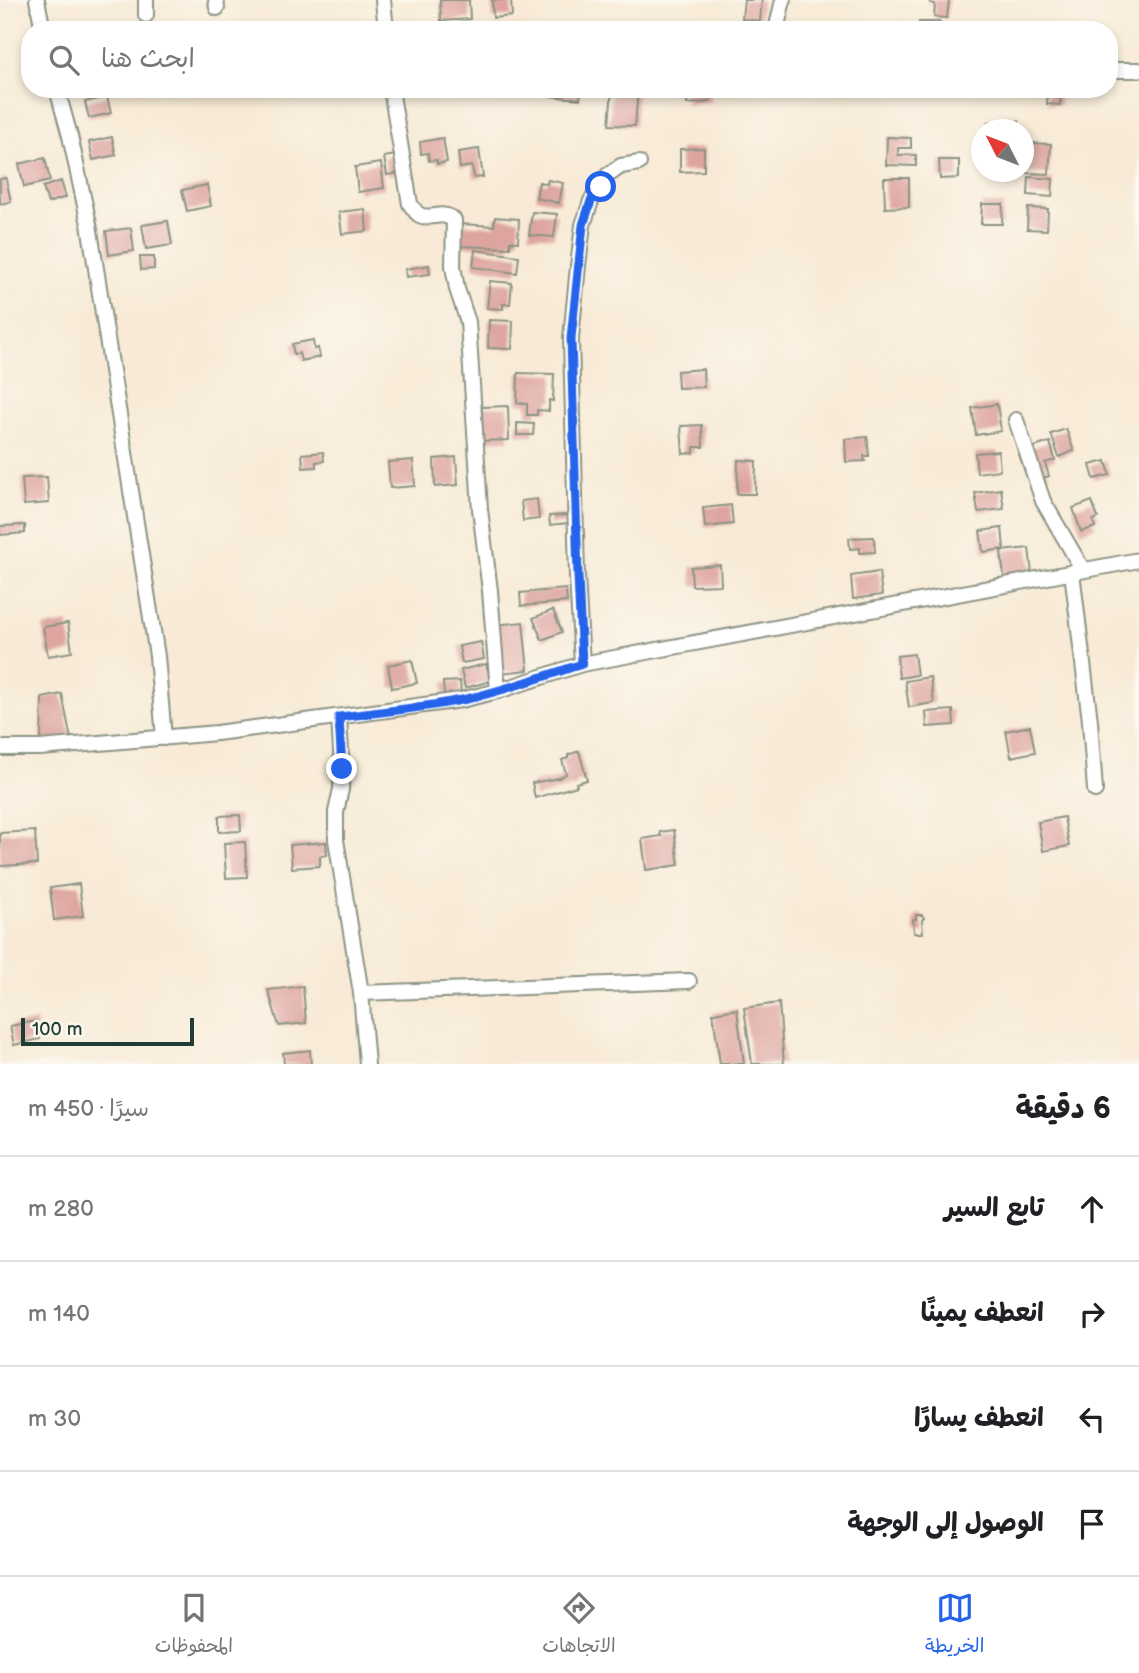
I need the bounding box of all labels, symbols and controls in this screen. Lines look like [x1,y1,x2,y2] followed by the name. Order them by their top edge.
[21,21,1118,98] search box
[45,41,83,79] icon: search
[101,44,195,75] text: ابحث هنا
[971,119,1034,182] north arrow
[585,171,616,202] route start
[326,753,357,784] route end
[21,1015,194,1047] scale bar
[32,1018,83,1041] text: 100 m
[1016,1091,1111,1127] text: 6 دقيقة
[28,1095,149,1123] text: سيرًا · 450 m
[1073,1190,1111,1228] icon: ahead
[944,1193,1044,1224] text: تابع السير
[28,1195,94,1223] text: 280 m
[1073,1295,1111,1333] icon: right
[921,1298,1044,1329] text: انعطف يمينًا
[28,1300,90,1328] text: 140 m
[1073,1400,1111,1438] icon: left
[914,1403,1044,1434] text: انعطف يسارًا
[28,1405,81,1433] text: 30 m
[1073,1505,1111,1543] icon: arrive
[847,1508,1044,1539] text: الوصول إلى الوجهة
[155,1589,233,1662] tab: المحفوظات
[542,1589,616,1662] tab: الاتجاهات
[925,1589,984,1662] tab: الخريطة

